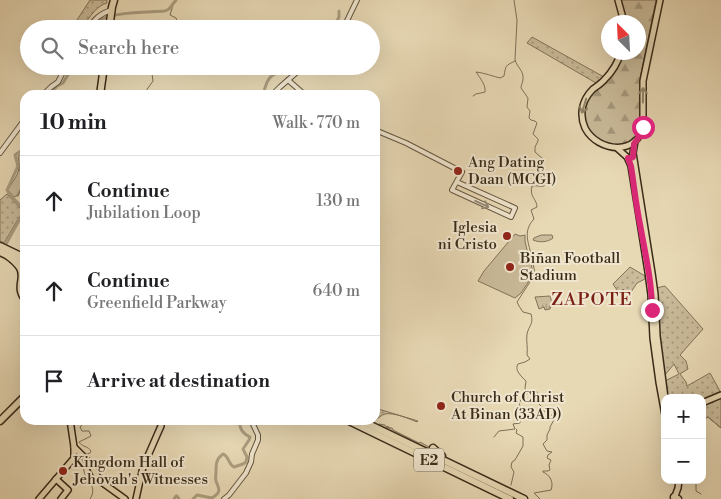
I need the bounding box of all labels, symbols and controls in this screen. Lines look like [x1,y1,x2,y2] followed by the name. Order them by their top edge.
[601,15,646,60] north arrow
[20,20,380,75] search box
[38,34,66,62] icon: search
[78,36,179,60] text: Search here
[638,87,647,103] one-way arrow
[579,97,589,113] one-way arrow
[40,110,107,136] text: 10 min
[272,113,360,133] text: Walk · 770 m
[632,116,655,139] route start
[467,153,556,189] place label: Ang Dating Daan (MCGI)
[452,165,464,177] marker: Ang Dating Daan (MCGI)
[87,179,170,203] text: Continue
[40,187,68,215] icon: ahead
[316,191,360,211] text: 130 m
[474,199,489,209] one-way arrow
[87,203,201,223] text: Jubilation Loop
[438,218,497,254] place label: Iglesia ni Cristo
[501,230,513,242] marker: Iglesia ni Cristo
[519,249,621,285] place label: Biñan Football Stadium
[504,261,516,273] marker: Biñan Football Stadium
[87,269,170,293] text: Continue
[40,277,68,305] icon: ahead
[313,281,360,301] text: 640 m
[551,288,633,311] district label: ZAPOTE
[87,293,226,313] text: Greenfield Parkway
[641,299,664,322] route end
[40,367,68,395] icon: arrive
[87,369,270,393] text: Arrive at destination
[450,388,565,424] place label: Church of Christ At Binan (33AD)
[661,394,706,484] map controls
[661,394,706,439] button: +
[435,400,447,412] marker: Church of Christ At Binan (33AD)
[661,439,706,484] button: −
[414,448,444,472] road number: E2
[72,453,208,489] place label: Kingdom Hall of Jehovah's Witnesses
[57,465,69,477] marker: Kingdom Hall of Jehovah's Witnesses

